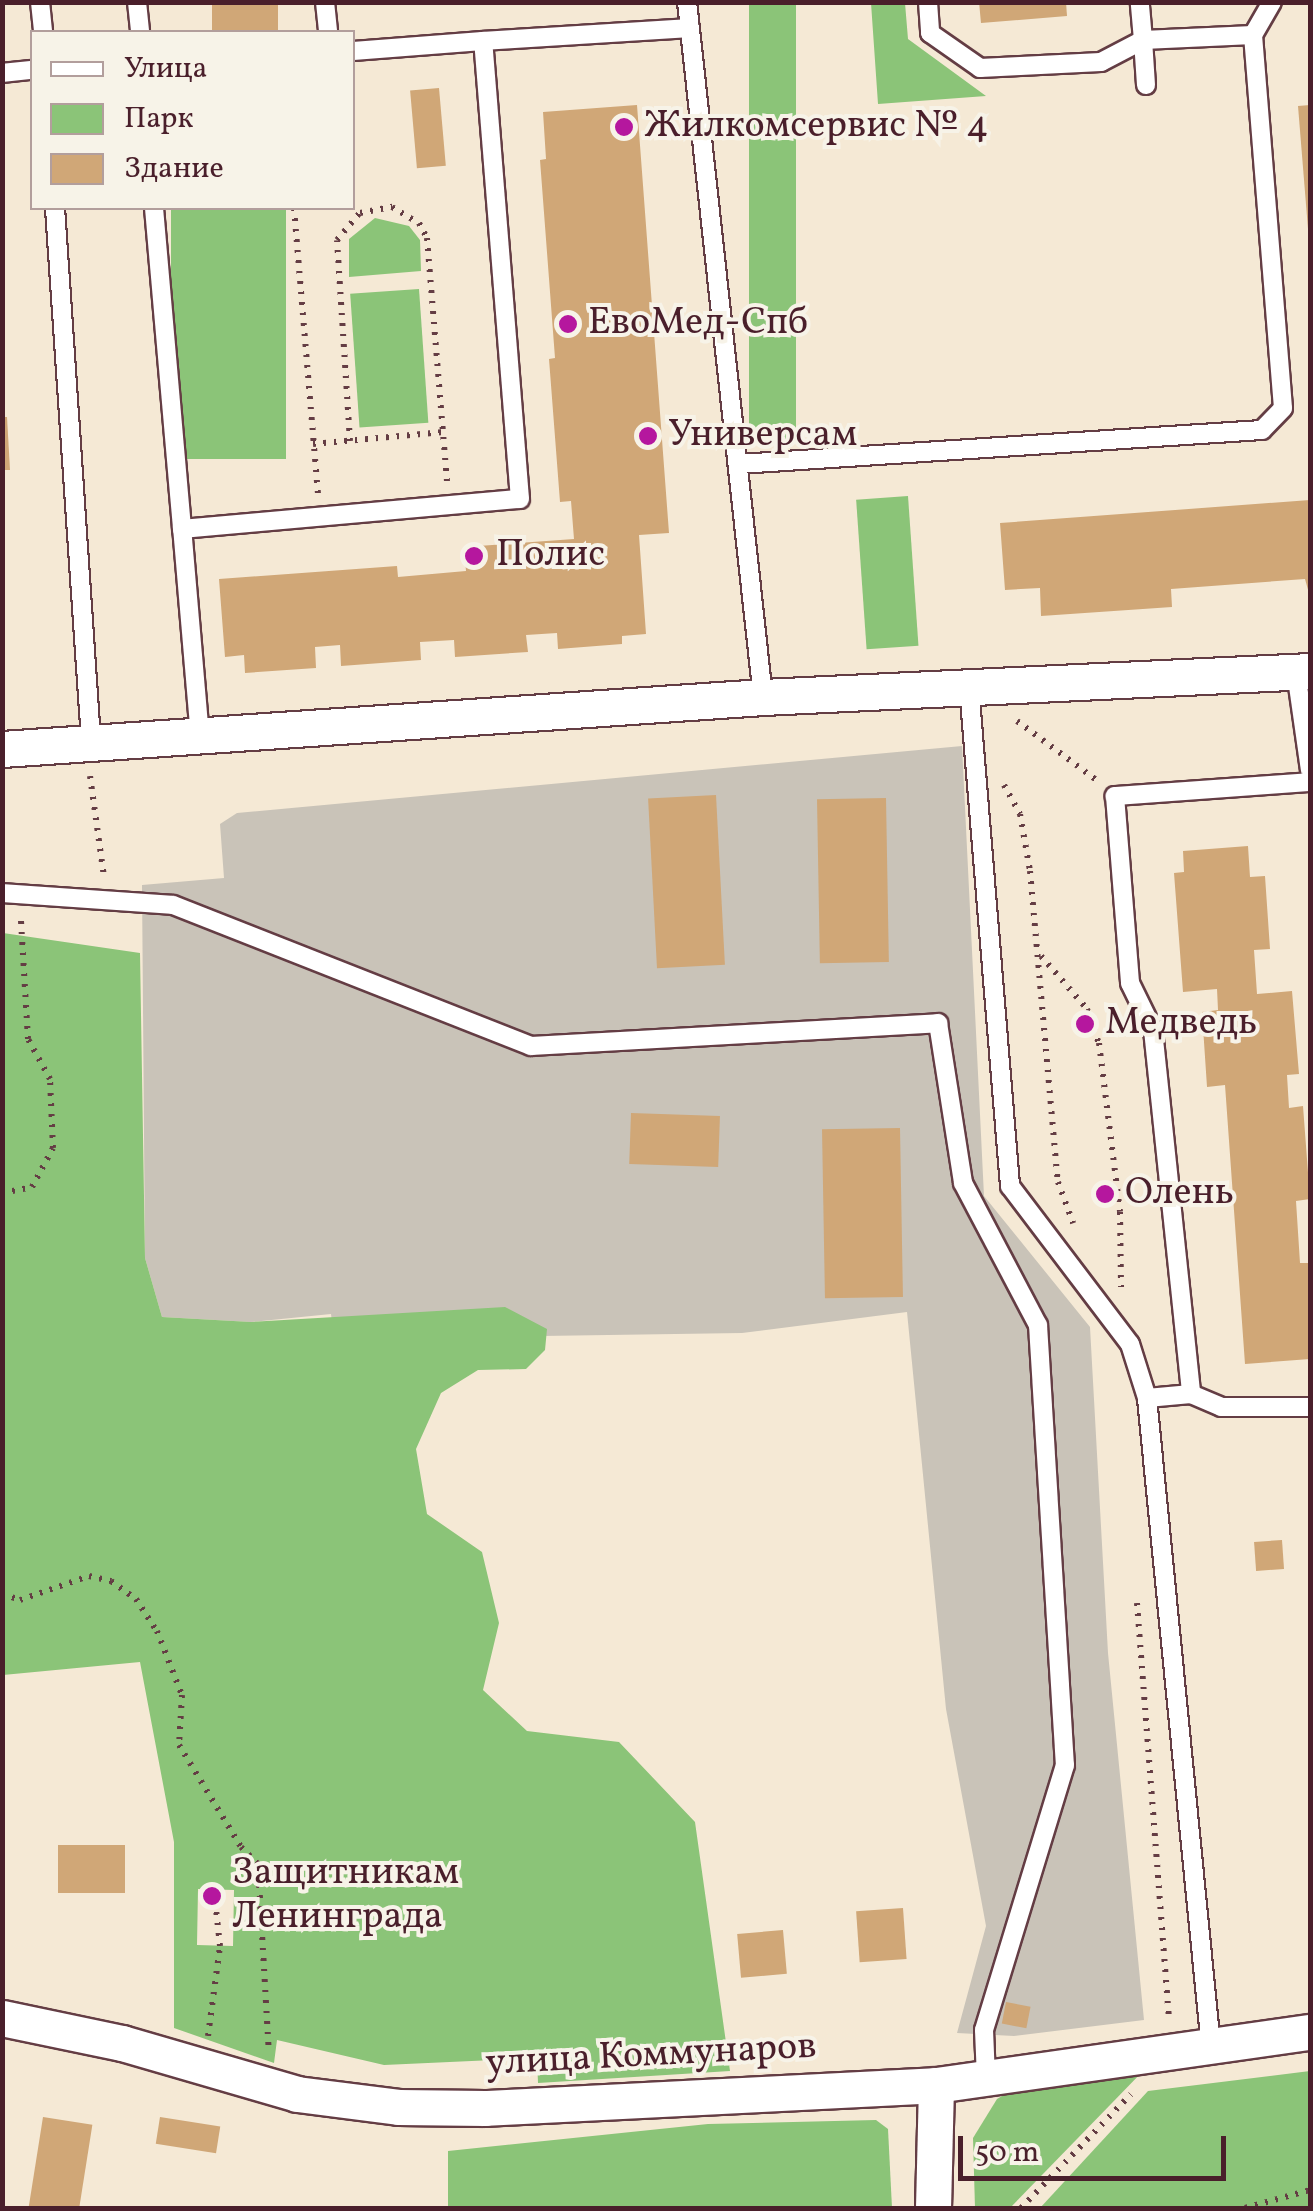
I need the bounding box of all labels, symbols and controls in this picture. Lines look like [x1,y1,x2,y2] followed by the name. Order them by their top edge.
[30,30,355,210] legend
[124,48,207,90] text: Улица
[124,98,193,140] text: Парк
[644,104,989,150] place label: Жилкомсервис № 4
[613,116,635,138] marker: Жилкомсервис № 4
[124,148,224,190] text: Здание
[588,301,808,347] place label: ЕвоМед-Спб
[557,313,579,335] marker: ЕвоМед-Спб
[668,413,857,459] place label: Универсам
[637,425,659,447] marker: Универсам
[496,533,605,579] place label: Полис
[461,543,487,569] marker: Полис
[1105,1001,1257,1047] place label: Медведь
[1074,1013,1096,1035] marker: Медведь
[1125,1171,1234,1217] place label: Олень
[1094,1183,1116,1205] marker: Олень
[232,1851,459,1940] place label: Защитникам Ленинграда
[201,1885,223,1907] marker: Защитникам Ленинграда
[484,2025,818,2087] street label: улица Коммунаров
[963,2116,1230,2178] scale bar
[975,2132,1039,2174] text: 50 m

